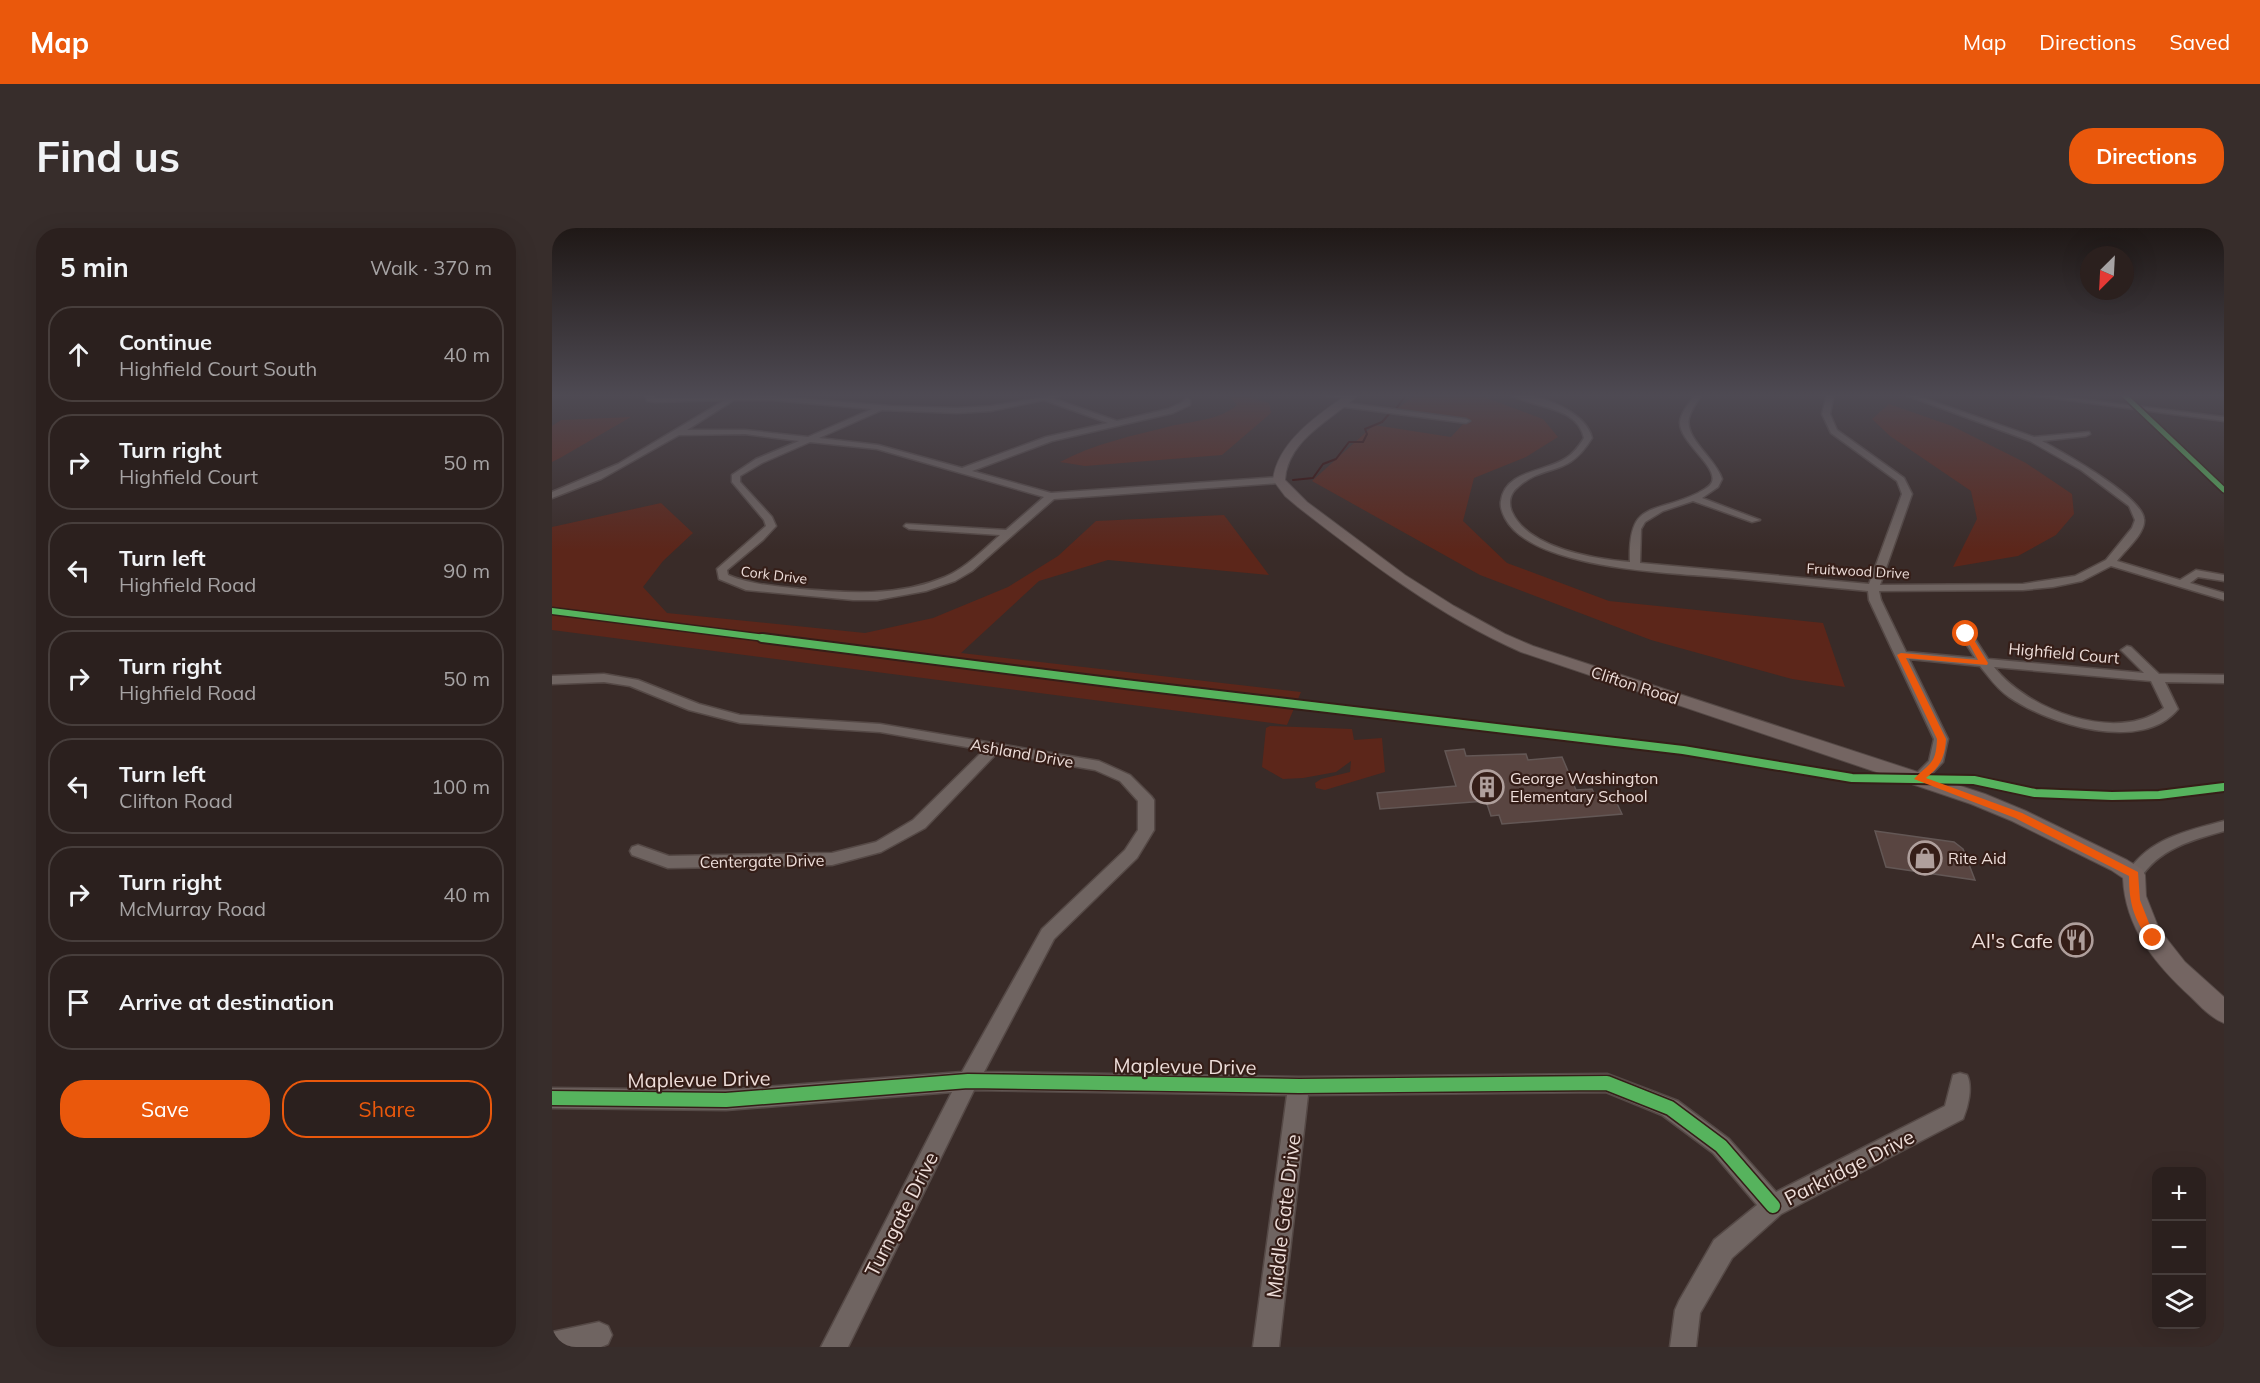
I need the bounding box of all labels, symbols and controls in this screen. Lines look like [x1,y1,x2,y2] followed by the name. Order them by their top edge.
[30,25,89,60] text: Map
[1963,29,2006,55] text: Map
[2039,29,2136,55] text: Directions
[2169,29,2230,55] text: Saved
[2069,128,2224,184] button: Directions
[36,130,180,183] text: Find us
[2080,246,2134,300] north arrow
[60,251,129,284] text: 5 min
[370,255,492,280] text: Walk · 370 m
[119,328,212,356] text: Continue
[62,338,95,371] icon: ahead
[443,342,490,367] text: 40 m
[119,356,317,381] text: Highfield Court South
[119,436,222,464] text: Turn right
[62,446,95,479] icon: right
[443,450,490,475] text: 50 m
[119,464,258,489] text: Highfield Court
[119,544,206,572] text: Turn left
[62,554,95,587] icon: left
[443,558,490,583] text: 90 m
[1806,559,1910,583] street label: Fruitwood Drive
[740,562,808,588] street label: Cork Drive
[119,572,256,597] text: Highfield Road
[1952,620,1978,646] route start
[2008,638,2121,668] street label: Highfield Court
[119,652,222,680] text: Turn right
[1589,661,1681,709] street label: Clifton Road
[62,662,95,695] icon: right
[443,666,490,691] text: 50 m
[119,680,256,705] text: Highfield Road
[969,734,1075,772] street label: Ashland Drive
[119,760,206,788] text: Turn left
[1510,768,1658,806] place label: George Washington Elementary School
[1469,769,1505,805] building icon: George Washington Elementary School
[62,770,95,803] icon: left
[431,774,490,799] text: 100 m
[119,788,233,813] text: Clifton Road
[1907,840,1943,876] shop icon: Rite Aid
[1948,848,2006,868] place label: Rite Aid
[699,850,825,872] street label: Centergate Drive
[119,868,222,896] text: Turn right
[62,878,95,911] icon: right
[443,882,490,907] text: 40 m
[119,896,266,921] text: McMurray Road
[2058,922,2094,958] restaurant icon: Al's Cafe
[2139,924,2165,950] route end
[1971,928,2053,953] place label: Al's Cafe
[62,986,95,1019] icon: arrive
[119,988,334,1016] text: Arrive at destination
[1113,1052,1257,1080] street label: Maplevue Drive
[627,1065,771,1093] street label: Maplevue Drive
[60,1080,270,1138] button: Save
[282,1080,492,1138] button: Share
[1780,1123,1918,1211] street label: Parkridge Drive
[1261,1133,1305,1299] street label: Middle Gate Drive
[859,1148,943,1280] street label: Turngate Drive
[2152,1167,2206,1329] map controls
[2152,1167,2206,1221] button: +
[2152,1221,2206,1275] button: −
[2152,1275,2206,1329] button: layers

